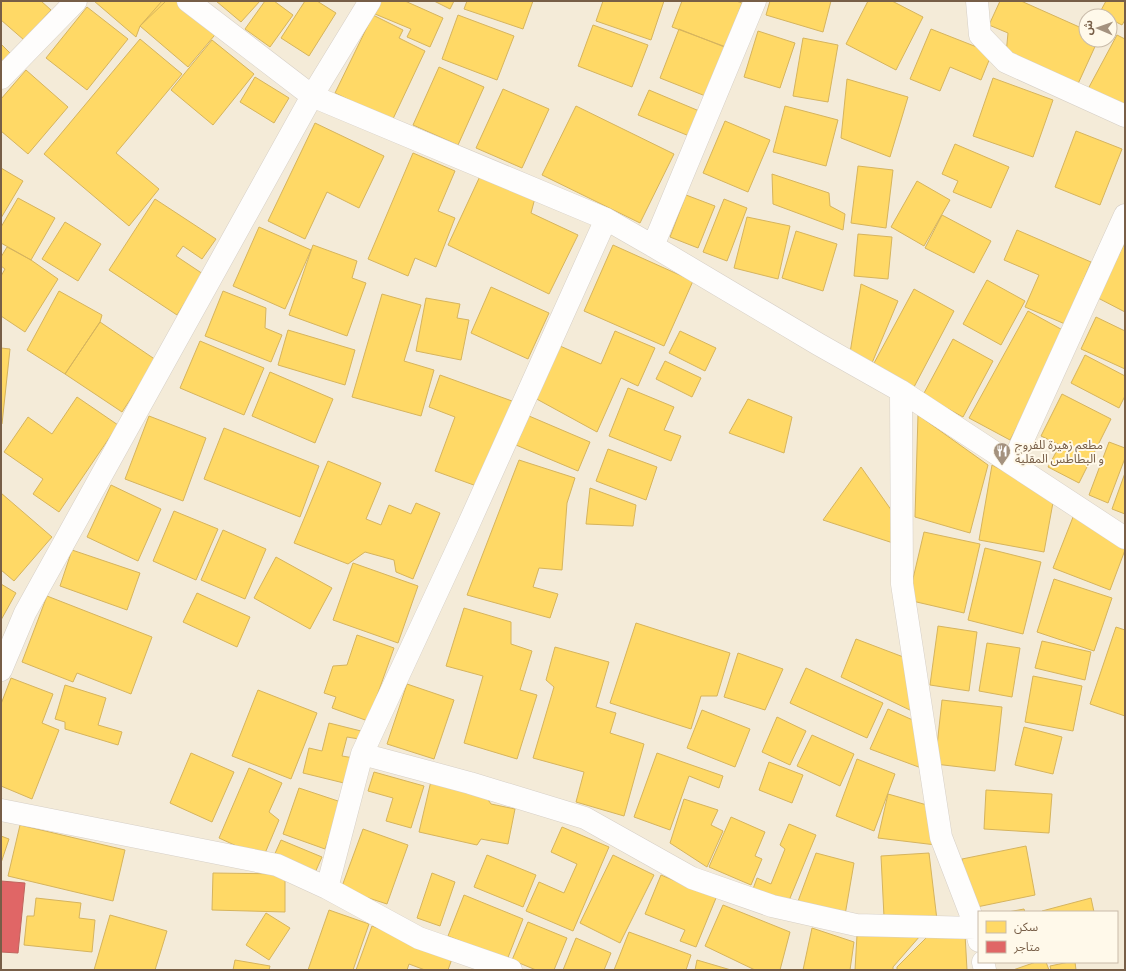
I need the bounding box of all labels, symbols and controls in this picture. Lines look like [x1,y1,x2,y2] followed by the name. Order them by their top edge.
[1078,8,1118,48] north arrow
[1081,20,1095,35] text: ش
[1015,437,1104,466] place label: مطعم زهيرة للفروج و البطاطس المقلية
[992,441,1012,466] restaurant icon: مطعم زهيرة للفروج و البطاطس المقلية
[978,911,1118,963] legend
[1014,919,1038,934] text: سكن
[1013,939,1040,954] text: متاجر

